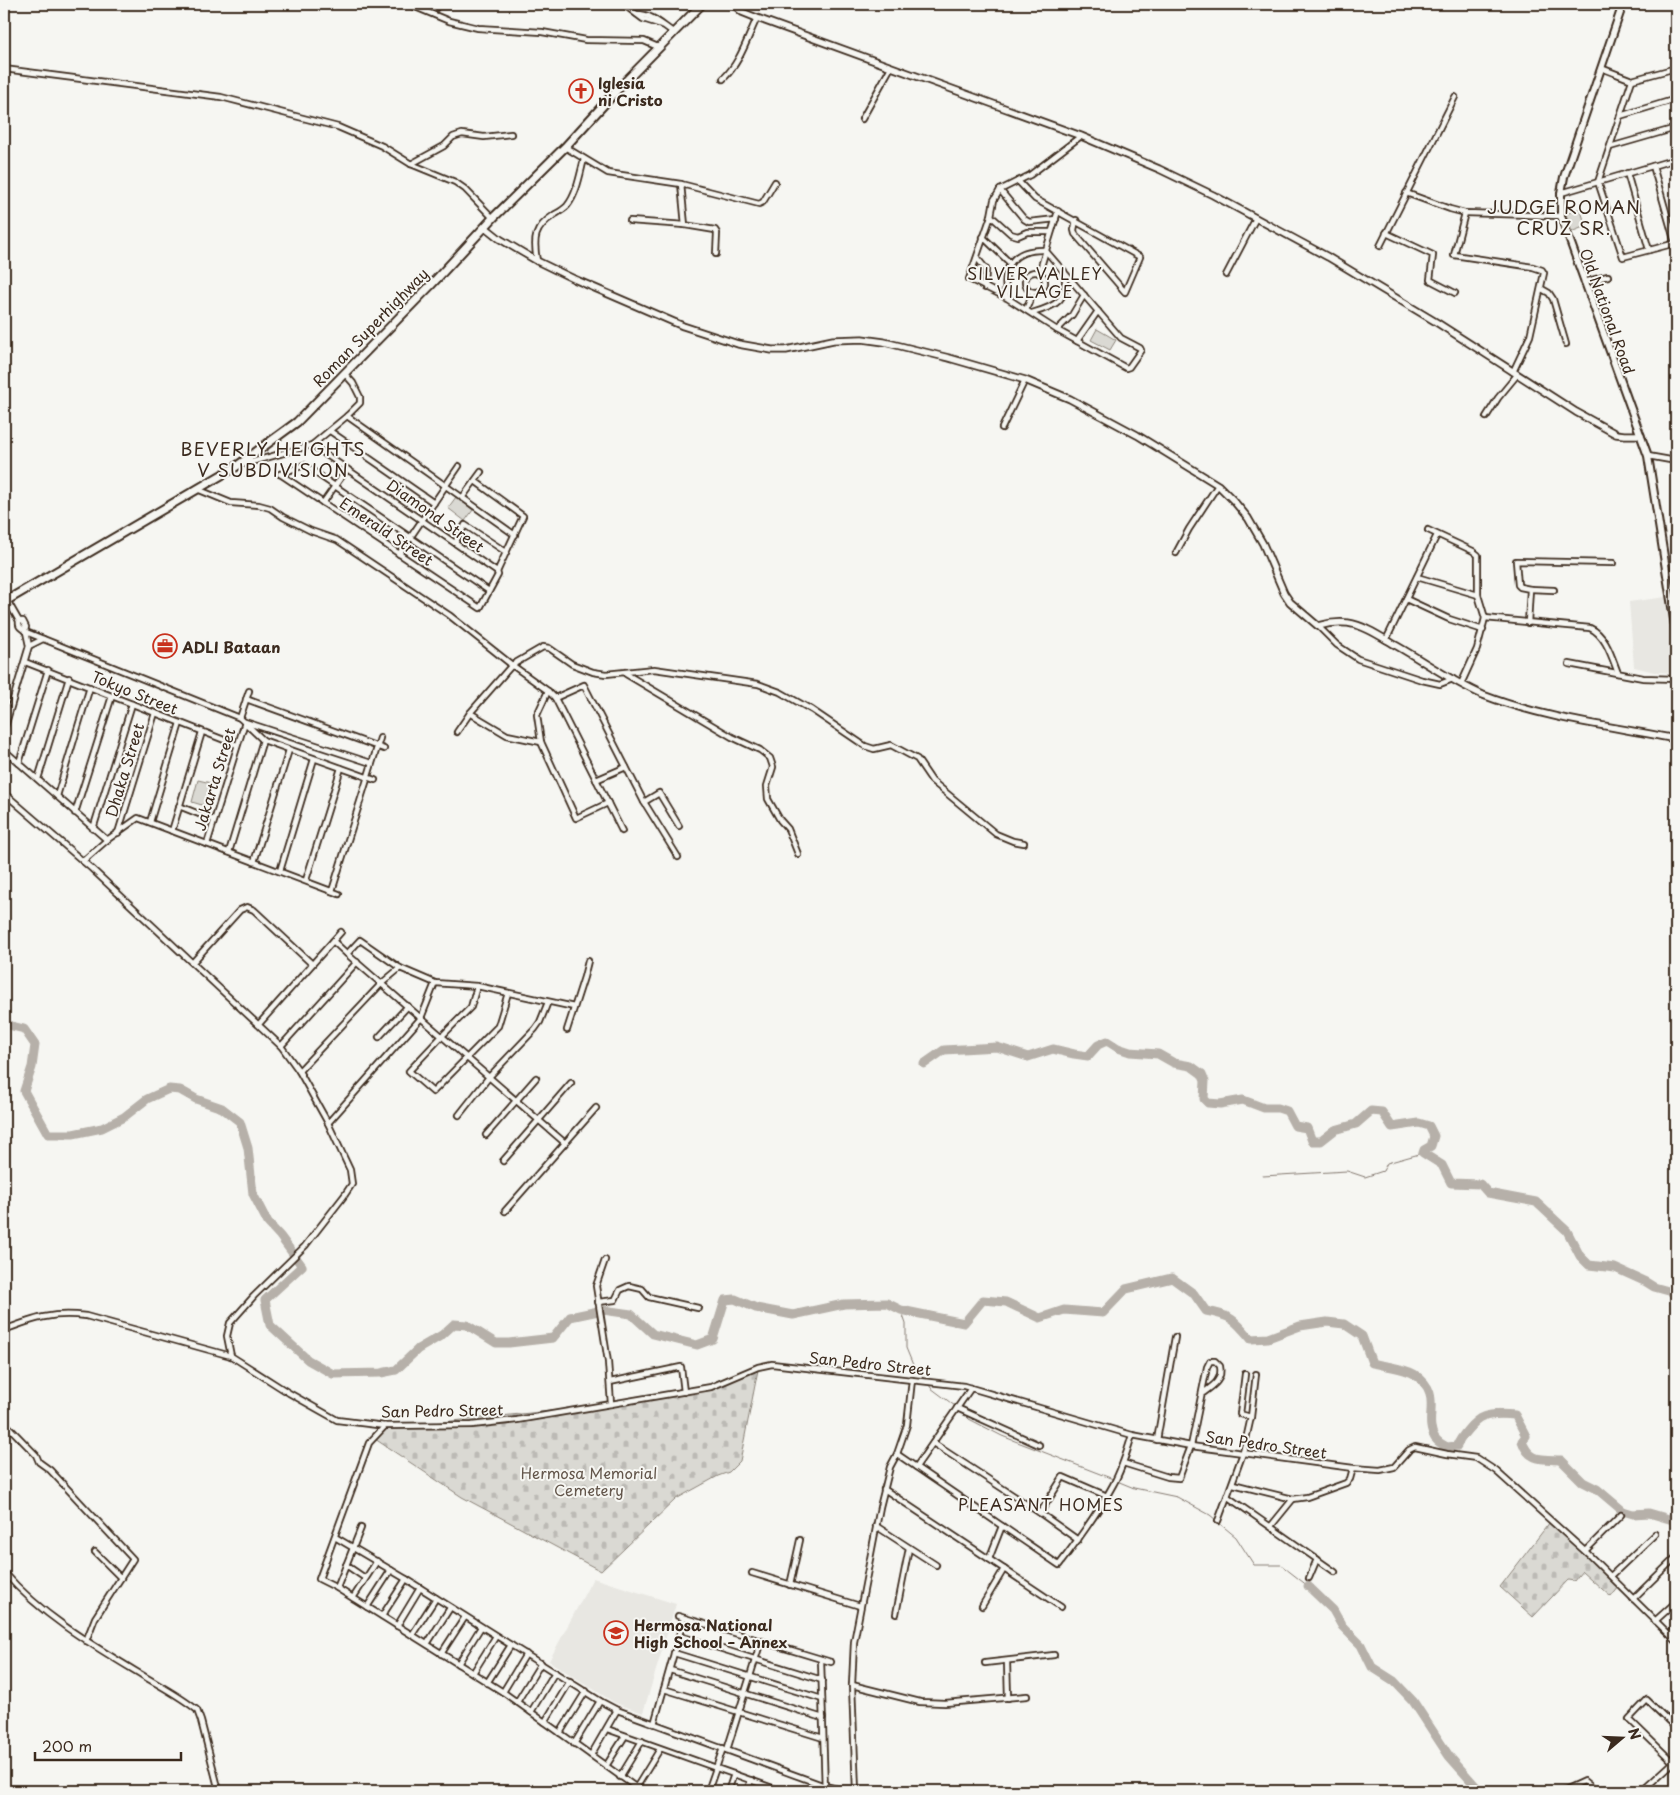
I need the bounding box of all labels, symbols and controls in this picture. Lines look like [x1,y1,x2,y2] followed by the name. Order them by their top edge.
[598,71,663,111] place label: Iglesia ni Cristo
[568,78,594,104] church icon: Iglesia ni Cristo
[1487,193,1641,241] district label: JUDGE ROMAN CRUZ SR.
[1575,245,1641,377] street label: Old National Road
[967,261,1103,303] district label: SILVER VALLEY VILLAGE
[307,262,433,392] street label: Roman Superhighway
[181,435,365,483] district label: BEVERLY HEIGHTS V SUBDIVISION
[383,473,489,557] street label: Diamond Street
[336,491,438,571] street label: Emerald Street
[152,633,178,659] office icon: ADLI Bataan
[181,635,280,658] place label: ADLI Bataan
[88,664,182,720] street label: Tokyo Street
[99,720,149,820] street label: Dhaka Street
[187,725,241,833] street label: Jakarta Street
[808,1345,932,1381] street label: San Pedro Street
[381,1397,503,1423] street label: San Pedro Street
[1204,1424,1328,1464] street label: San Pedro Street
[521,1461,657,1501] park label: Hermosa Memorial Cemetery
[958,1492,1124,1516] district label: PLEASANT HOMES
[634,1613,788,1653] place label: Hermosa National High School – Annex
[603,1620,629,1646] school or university icon: Hermosa National High School – Annex
[1598,1712,1648,1762] north arrow
[1623,1725,1646,1742] text: N
[35,1730,181,1762] scale bar
[42,1734,92,1757] text: 200 m

